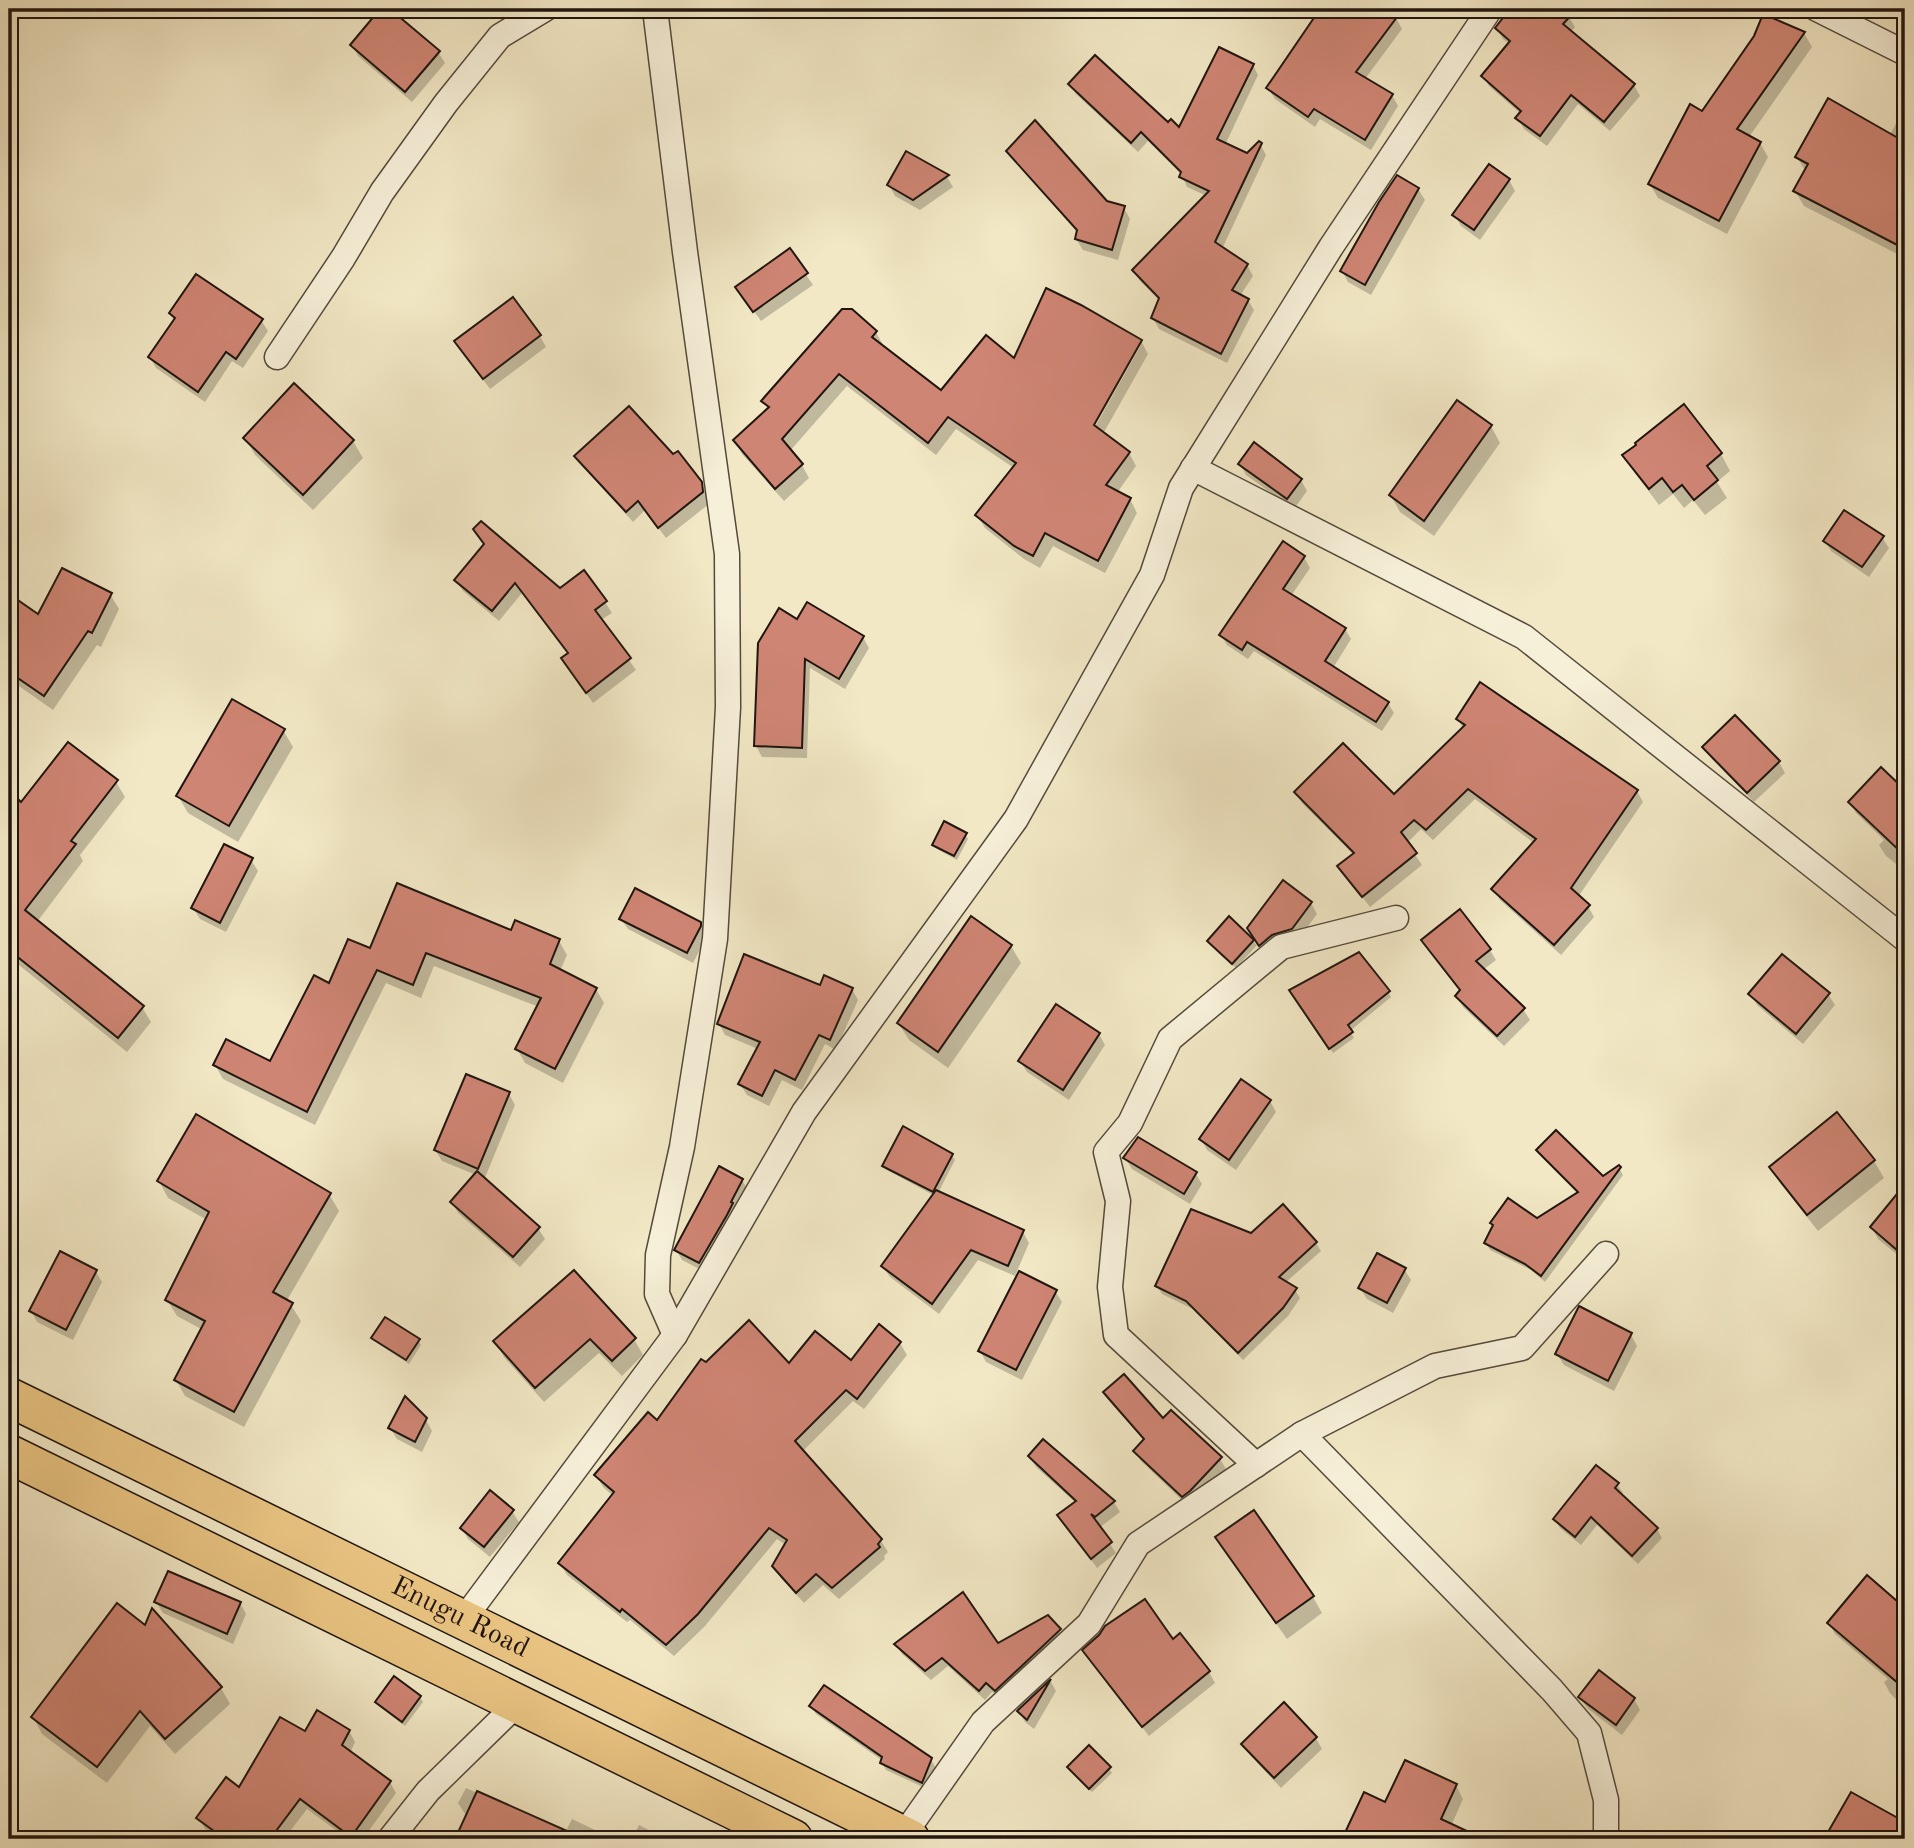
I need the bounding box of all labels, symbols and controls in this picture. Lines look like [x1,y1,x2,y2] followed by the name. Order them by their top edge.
[386,1573,533,1664] street label: Enugu Road

